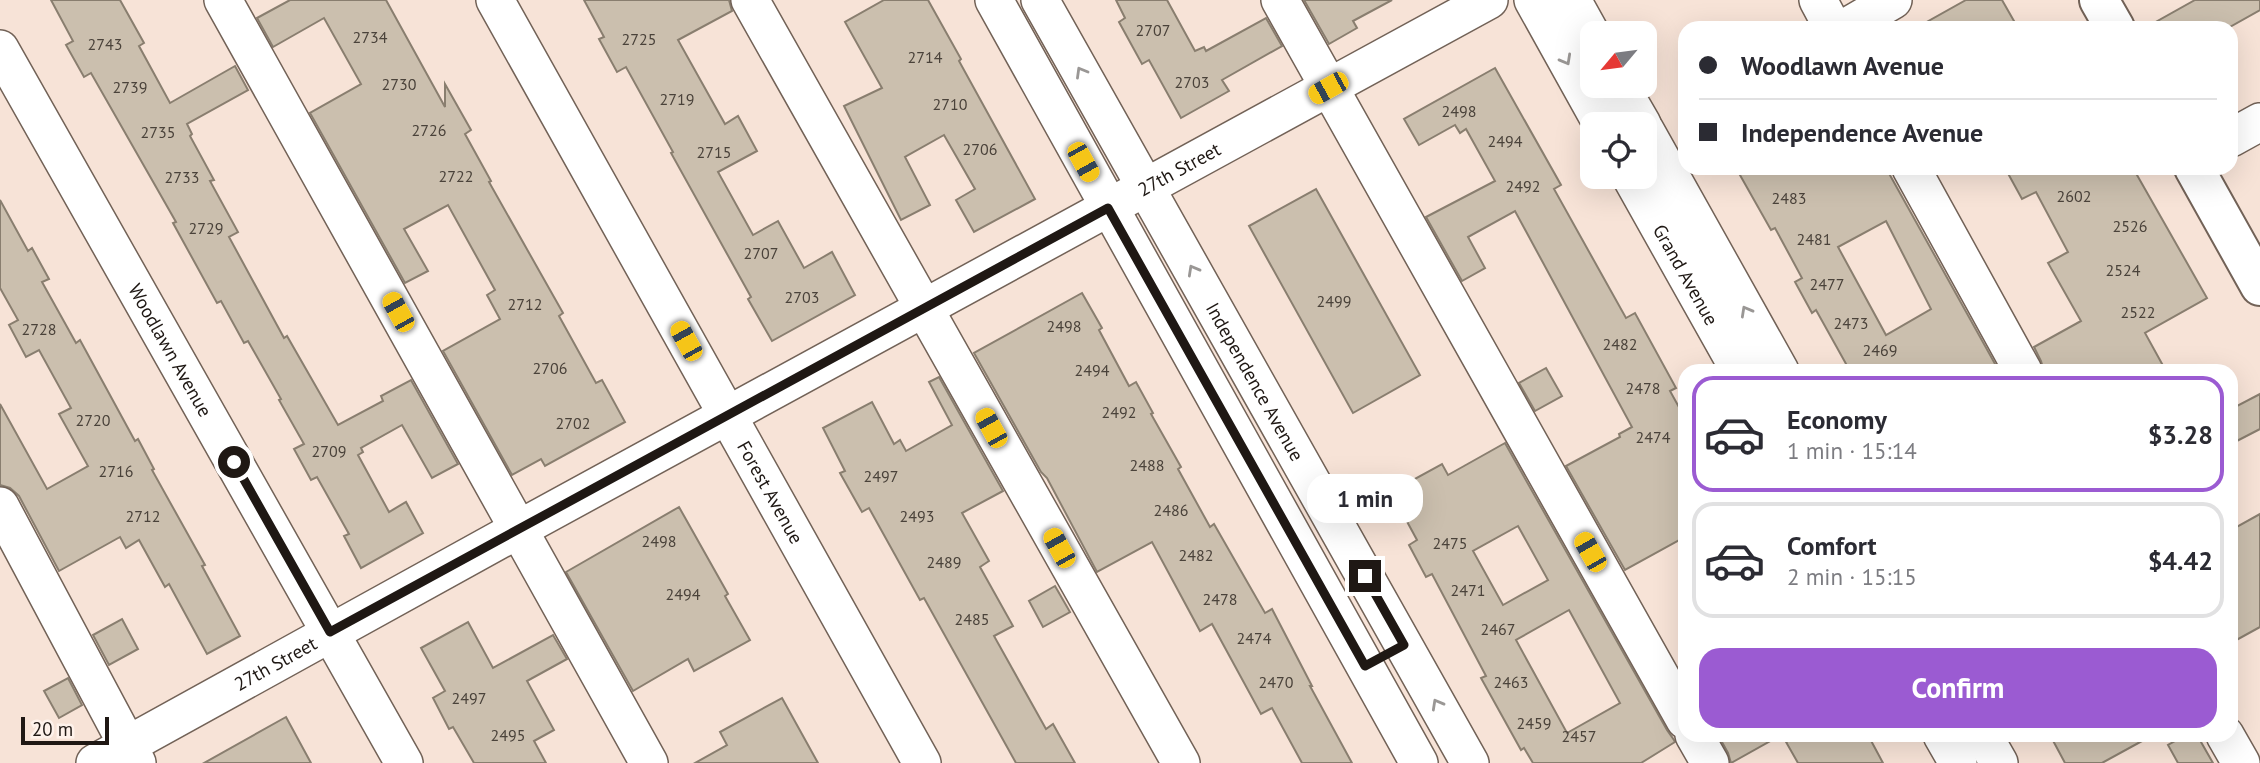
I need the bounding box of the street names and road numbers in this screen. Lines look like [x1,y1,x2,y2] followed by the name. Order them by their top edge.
[1133,137,1225,201] street label: 27th Street
[1648,220,1724,329] street label: Grand Avenue
[123,279,217,421] street label: Woodlawn Avenue
[1201,298,1309,465] street label: Independence Avenue
[732,436,809,548] street label: Forest Avenue
[230,631,321,696] street label: 27th Street

